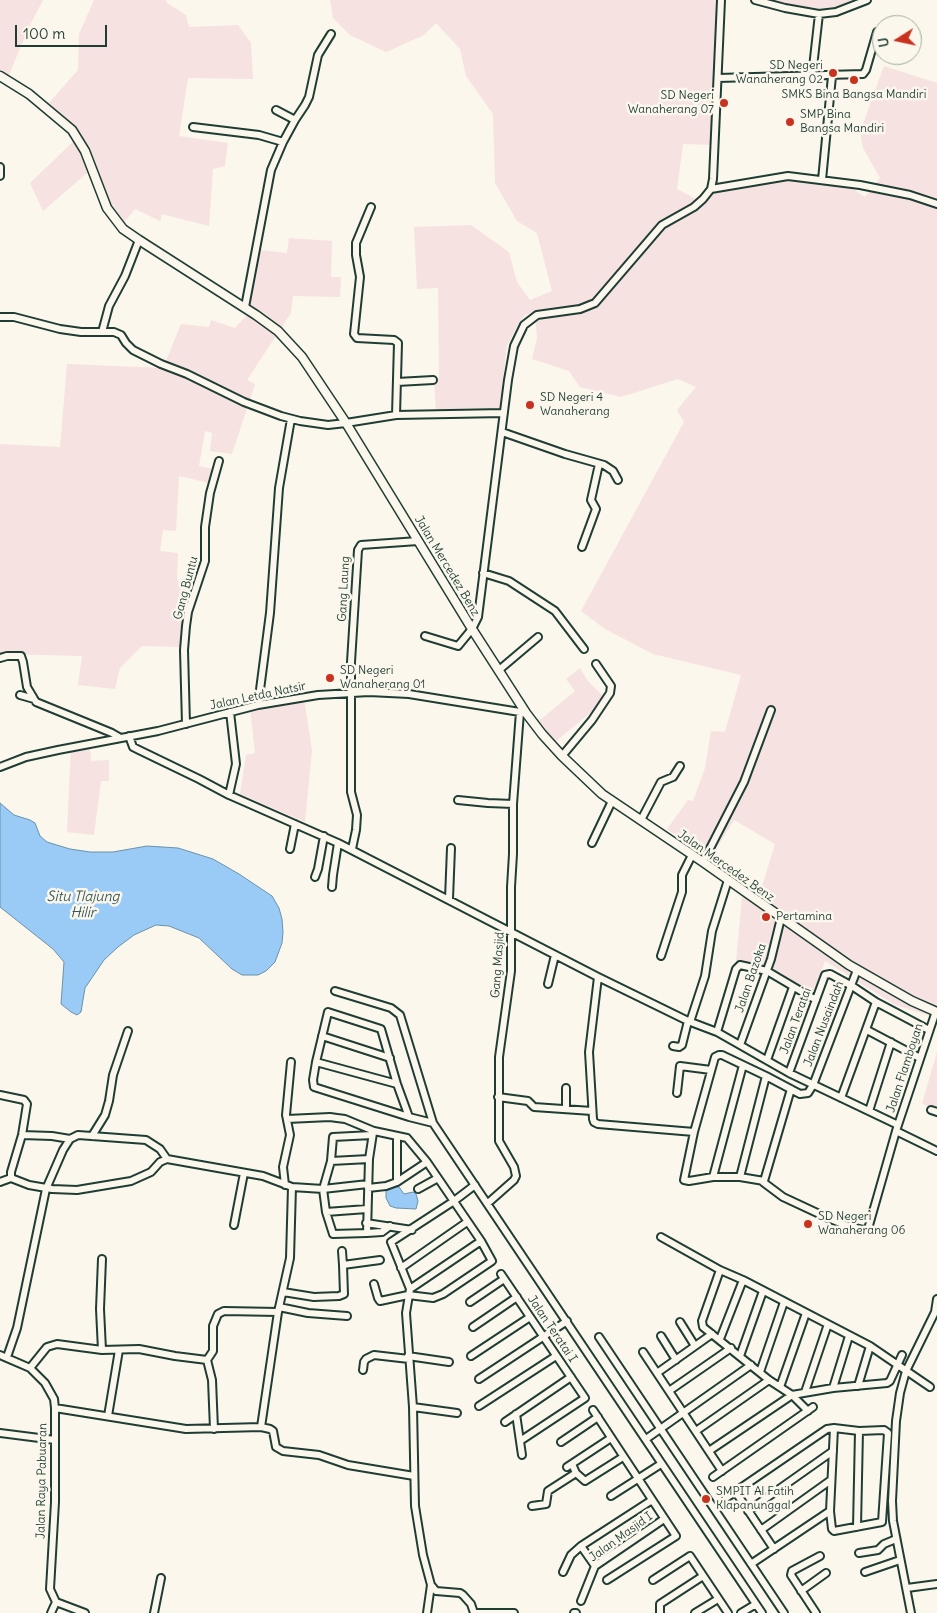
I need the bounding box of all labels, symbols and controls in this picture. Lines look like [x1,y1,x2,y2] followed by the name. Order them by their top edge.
[18,15,110,47] scale bar
[872,15,922,65] north arrow
[23,24,65,43] text: 100 m
[874,36,893,49] text: U
[736,59,823,87] place label: SD Negeri Wanaherang 02
[827,67,839,79] marker: SD Negeri Wanaherang 02
[848,74,860,86] marker: SMKS Bina Bangsa Mandiri
[782,88,926,102] place label: SMKS Bina Bangsa Mandiri
[628,89,714,117] place label: SD Negeri Wanaherang 07
[718,97,730,109] marker: SD Negeri Wanaherang 07
[800,108,884,136] place label: SMP Bina Bangsa Mandiri
[784,116,796,128] marker: SMP Bina Bangsa Mandiri
[540,391,610,419] place label: SD Negeri 4 Wanaherang
[524,399,536,411] marker: SD Negeri 4 Wanaherang
[411,513,483,619] street label: Jalan Mercedez Benz
[171,555,201,621] street label: Gang Buntu
[335,556,353,622] street label: Gang Laung
[340,664,425,692] place label: SD Negeri Wanaherang 01
[324,672,336,684] marker: SD Negeri Wanaherang 01
[209,679,307,713] street label: Jalan Letda Natsir
[675,827,777,905] street label: Jalan Mercedez Benz
[47,889,119,922] water label: Situ Tlajung Hilir
[776,910,832,924] place label: Pertamina
[760,911,772,923] marker: Pertamina
[489,931,507,999] street label: Gang Masjid
[732,941,770,1015] street label: Jalan Bazoka
[801,979,847,1069] street label: Jalan Nusaindah
[777,986,815,1056] street label: Jalan Teratai
[884,1021,926,1115] street label: Jalan Flamboyan
[818,1210,905,1238] place label: SD Negeri Wanaherang 06
[802,1218,814,1230] marker: SD Negeri Wanaherang 06
[524,1293,580,1365] street label: Jalan Teratai I
[34,1423,50,1539] street label: Jalan Raya Pabuaran
[716,1485,794,1513] place label: SMPIT Al Fatih Klapanunggal
[700,1493,712,1505] marker: SMPIT Al Fatih Klapanunggal
[587,1509,655,1565] street label: Jalan Masjid I

